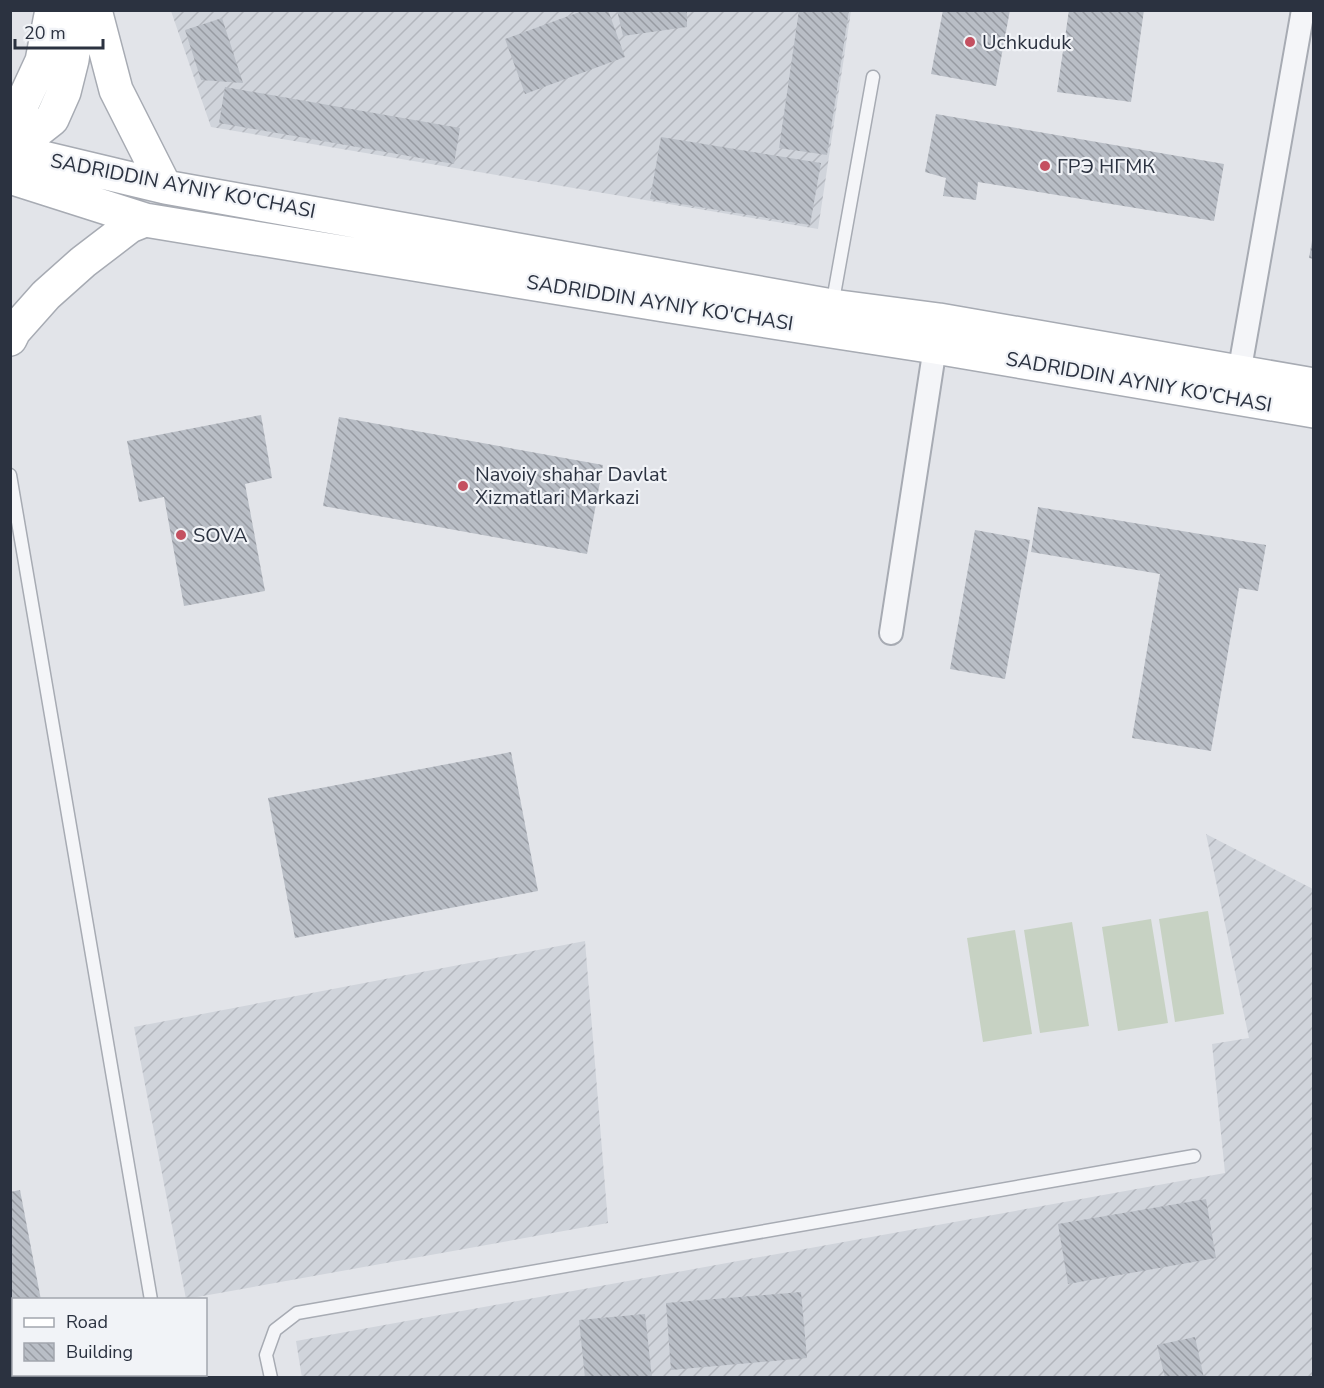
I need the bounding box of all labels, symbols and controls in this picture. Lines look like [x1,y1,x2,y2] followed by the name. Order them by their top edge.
[15,12,104,50] scale bar
[24,21,66,45] text: 20 m
[982,29,1072,56] place label: Uchkuduk
[963,35,977,49] marker: Uchkuduk
[48,147,318,225] street label: SADRIDDIN AYNIY KO'CHASI
[1057,153,1155,180] place label: ГРЭ НГМК
[1038,159,1052,173] marker: ГРЭ НГМК
[525,269,795,337] street label: SADRIDDIN AYNIY KO'CHASI
[1004,345,1274,419] street label: SADRIDDIN AYNIY KO'CHASI
[475,461,668,511] place label: Navoiy shahar Davlat Xizmatlari Markazi
[456,479,470,493] marker: Navoiy shahar Davlat Xizmatlari Markazi
[193,522,248,549] place label: SOVA
[174,528,188,542] marker: SOVA
[12,1298,207,1376] legend
[66,1310,108,1334] text: Road
[66,1340,133,1364] text: Building

